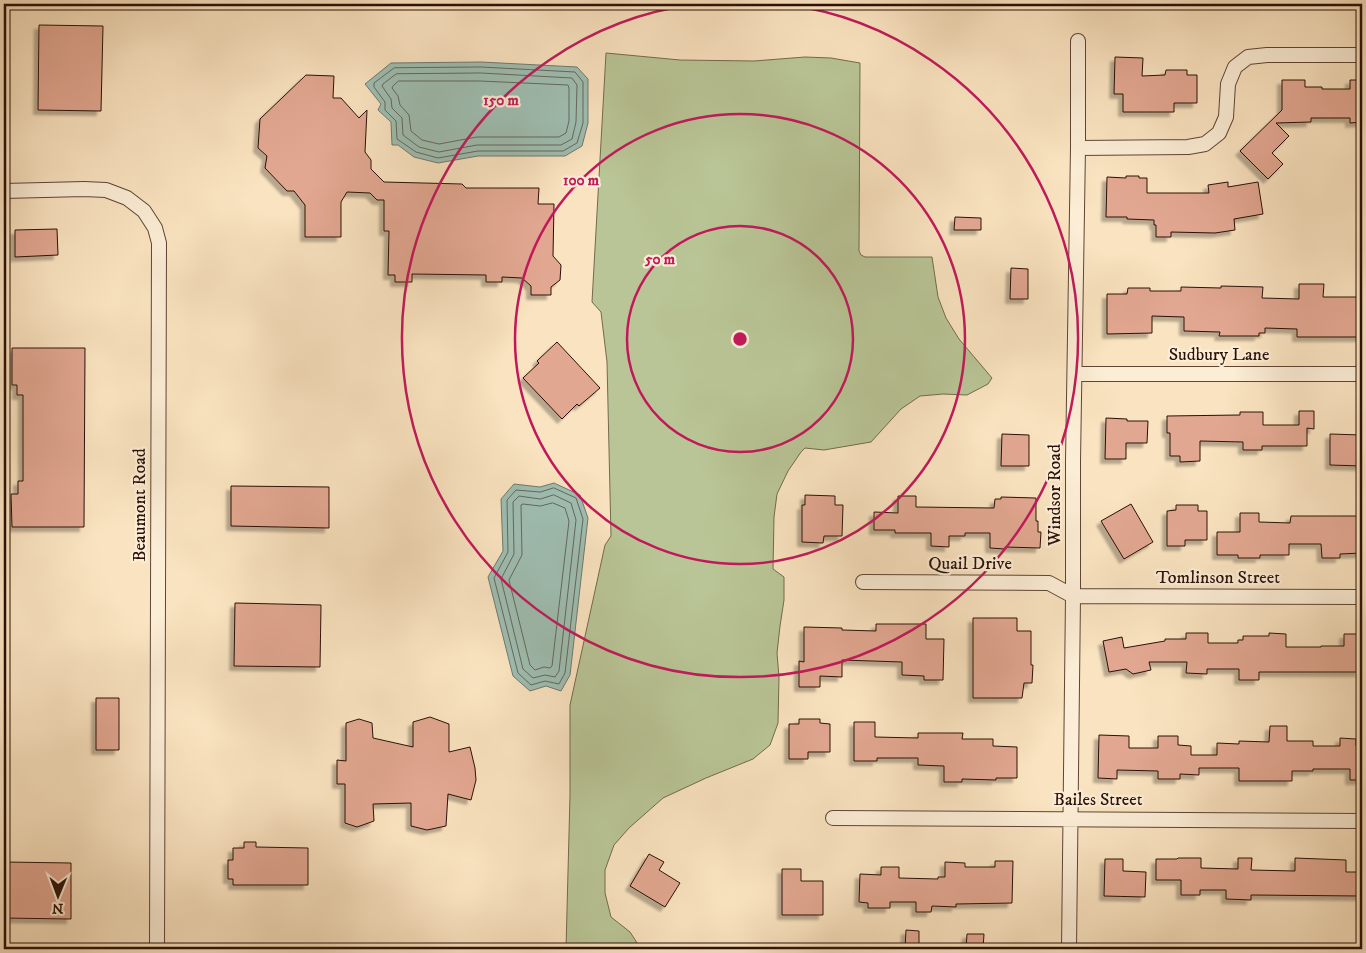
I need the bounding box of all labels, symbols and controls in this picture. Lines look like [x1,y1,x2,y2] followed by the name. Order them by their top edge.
[483,91,519,110] text: 150 m
[563,171,600,190] text: 100 m
[644,250,676,269] text: 50 m
[731,330,749,348] centre of rings
[1169,344,1269,366] street label: Sudbury Lane
[1044,444,1066,547] street label: Windsor Road
[129,448,151,562] street label: Beaumont Road
[928,553,1012,575] street label: Quail Drive
[1156,567,1280,589] street label: Tomlinson Street
[1054,789,1143,811] street label: Bailes Street
[32,870,82,920] north arrow
[51,899,64,917] text: N

